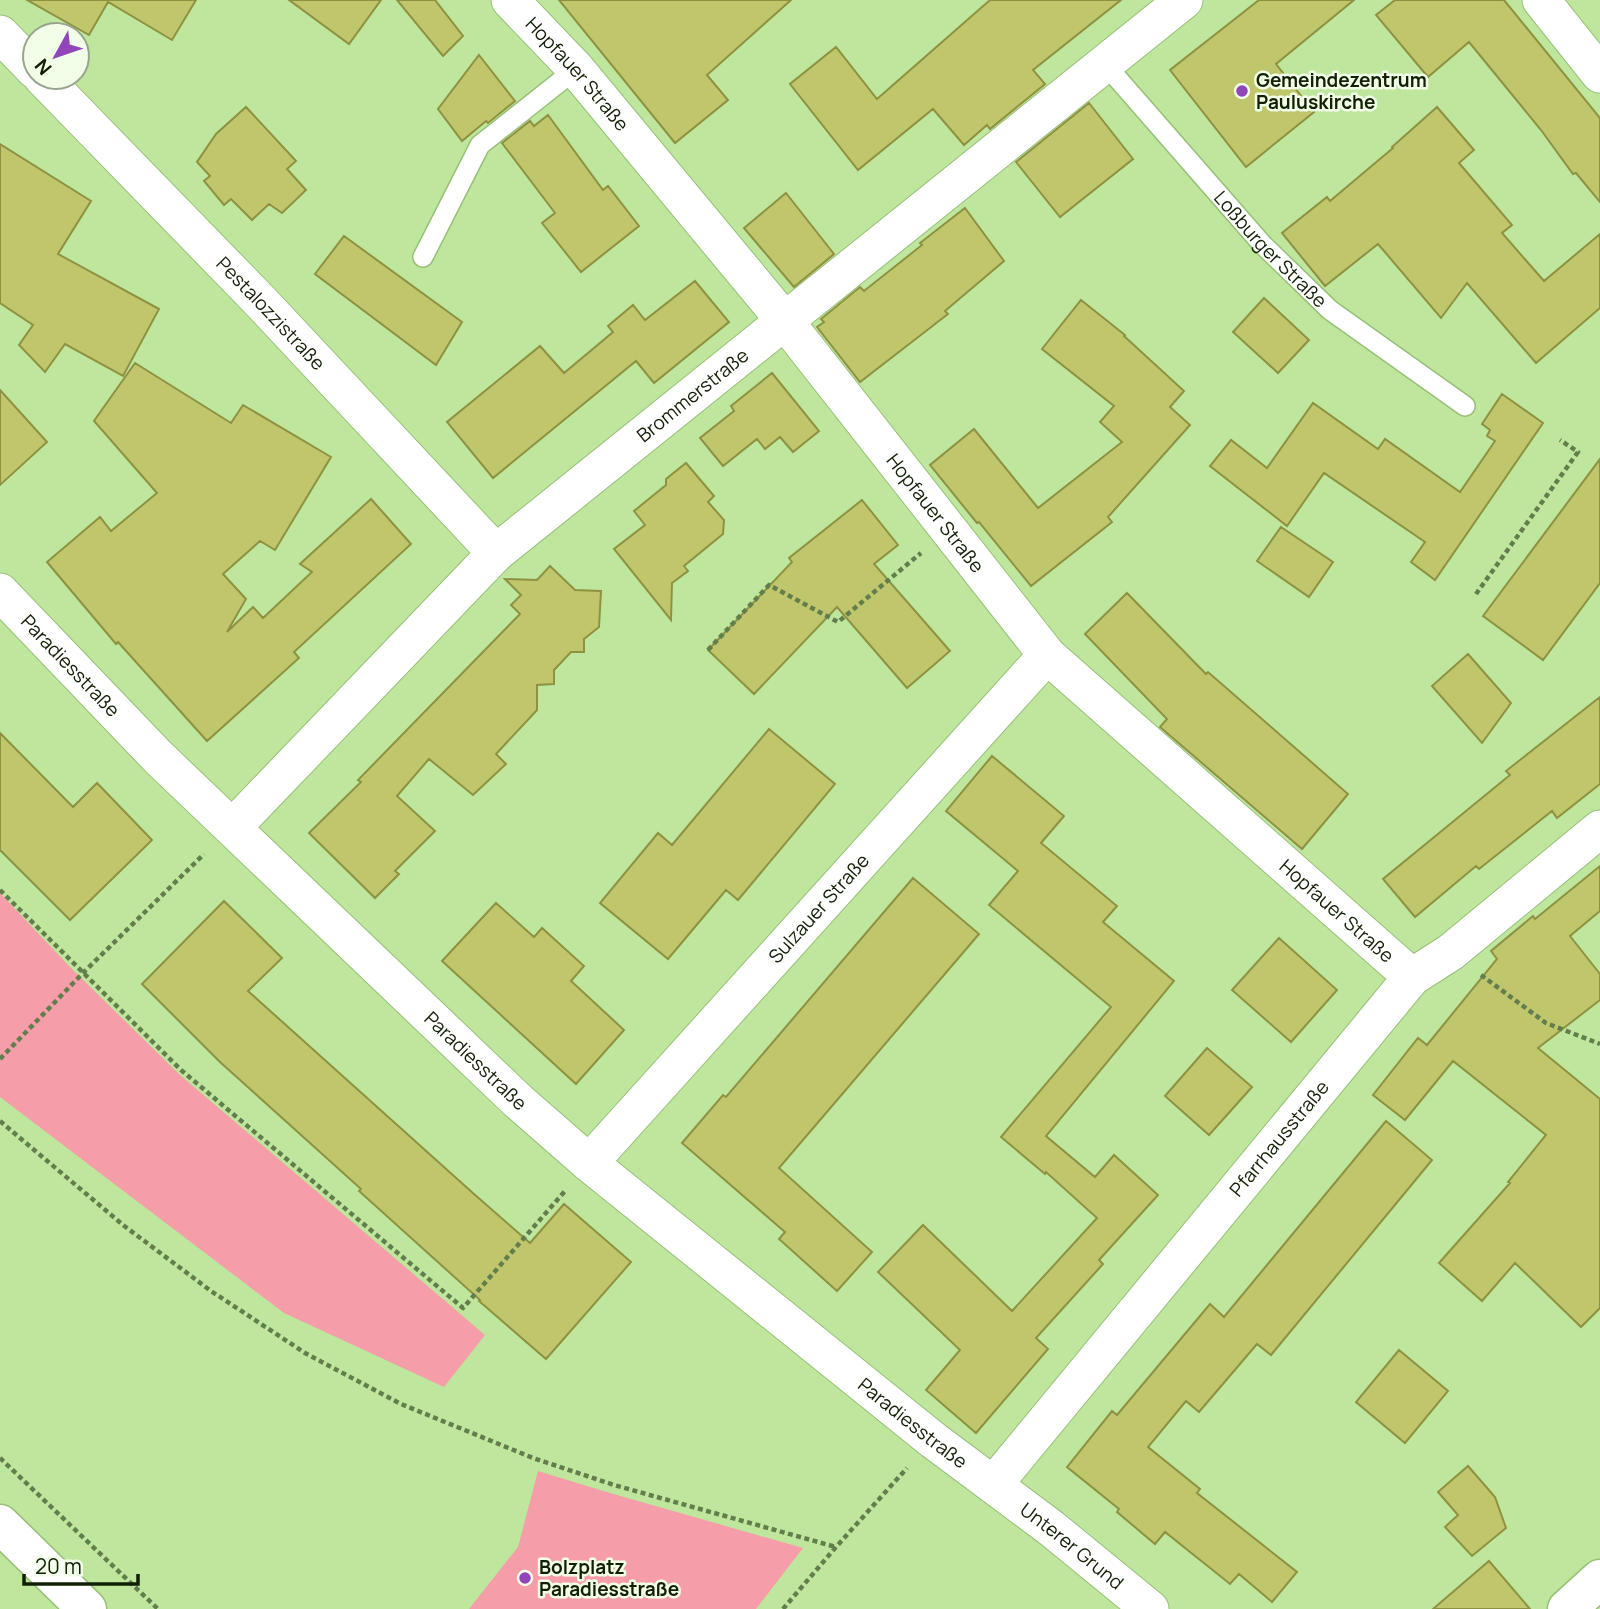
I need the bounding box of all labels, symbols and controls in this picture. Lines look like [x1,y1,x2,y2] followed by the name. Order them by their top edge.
[520,11,635,136] street label: Hopfauer Straße
[21,21,91,91] north arrow
[29,53,57,81] text: N
[1256,67,1427,115] place label: Gemeindezentrum Pauluskirche
[1234,83,1250,99] marker: Gemeindezentrum Pauluskirche
[1208,185,1333,313] street label: Loßburger Straße
[211,251,331,376] street label: Pestalozzistraße
[631,342,754,448] street label: Brommerstraße
[881,448,990,578] street label: Hopfauer Straße
[15,609,126,723] street label: Paradiesstraße
[762,848,875,969] street label: Sulzauer Straße
[1274,853,1400,968] street label: Hopfauer Straße
[419,1005,533,1116] street label: Paradiesstraße
[1223,1075,1335,1202] street label: Pfarrhausstraße
[853,1372,973,1474] street label: Paradiesstraße
[1015,1497,1129,1595] street label: Unterer Grund
[24,1542,138,1586] scale bar
[35,1552,82,1580] text: 20 m
[539,1554,679,1602] place label: Bolzplatz Paradiesstraße
[517,1570,533,1586] marker: Bolzplatz Paradiesstraße

